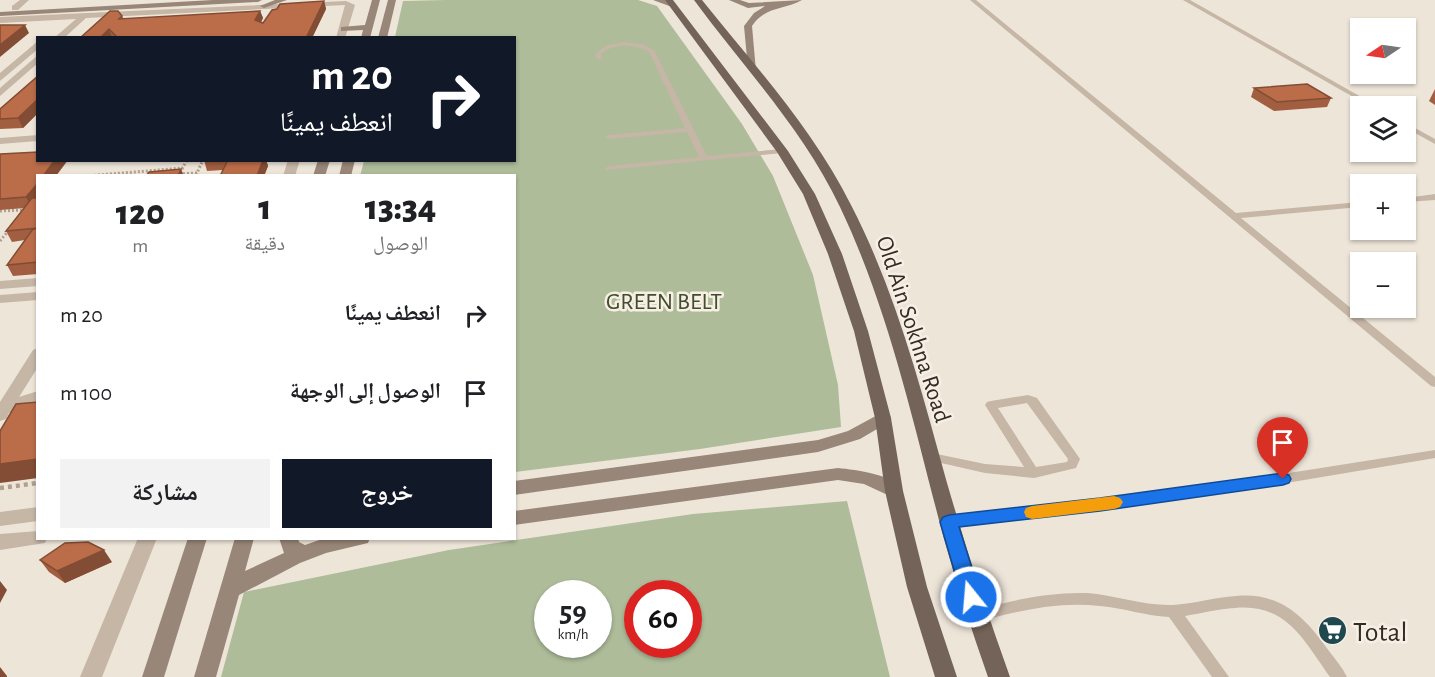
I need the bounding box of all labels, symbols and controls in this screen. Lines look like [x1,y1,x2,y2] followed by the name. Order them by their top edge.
[1350,18,1416,84] north arrow
[1350,18,1416,318] map controls
[311,55,393,97] text: 20 m
[414,60,492,138] icon: right
[1350,96,1416,162] button: layers
[280,109,393,136] text: انعطف يمينًا
[1350,174,1416,240] button: +
[258,190,271,226] text: 1
[365,190,436,226] text: 13:34
[116,195,165,231] text: 120
[872,233,955,426] street label: Old Ain Sokhna Road
[244,234,285,254] text: دقيقة
[373,234,428,254] text: الوصول
[132,236,148,256] text: m
[1350,252,1416,318] button: −
[606,290,722,314] park label: GREEN BELT
[459,299,492,332] icon: right
[344,302,441,324] text: انعطف يمينًا
[60,304,103,326] text: 20 m
[459,377,492,410] icon: arrive
[290,380,441,402] text: الوصول إلى الوجهة
[60,382,112,404] text: 100 m
[1257,417,1308,479] pin
[1266,426,1299,459] icon: arrive
[60,459,270,528] button: مشاركة
[282,459,492,528] button: خروج
[939,565,1003,629] position arrow
[624,580,702,658] speed limit sign: 60
[559,597,587,627] text: 59
[1316,615,1348,647] supermarket icon: Total
[1353,619,1407,647] place label: Total
[558,627,588,642] text: km/h

